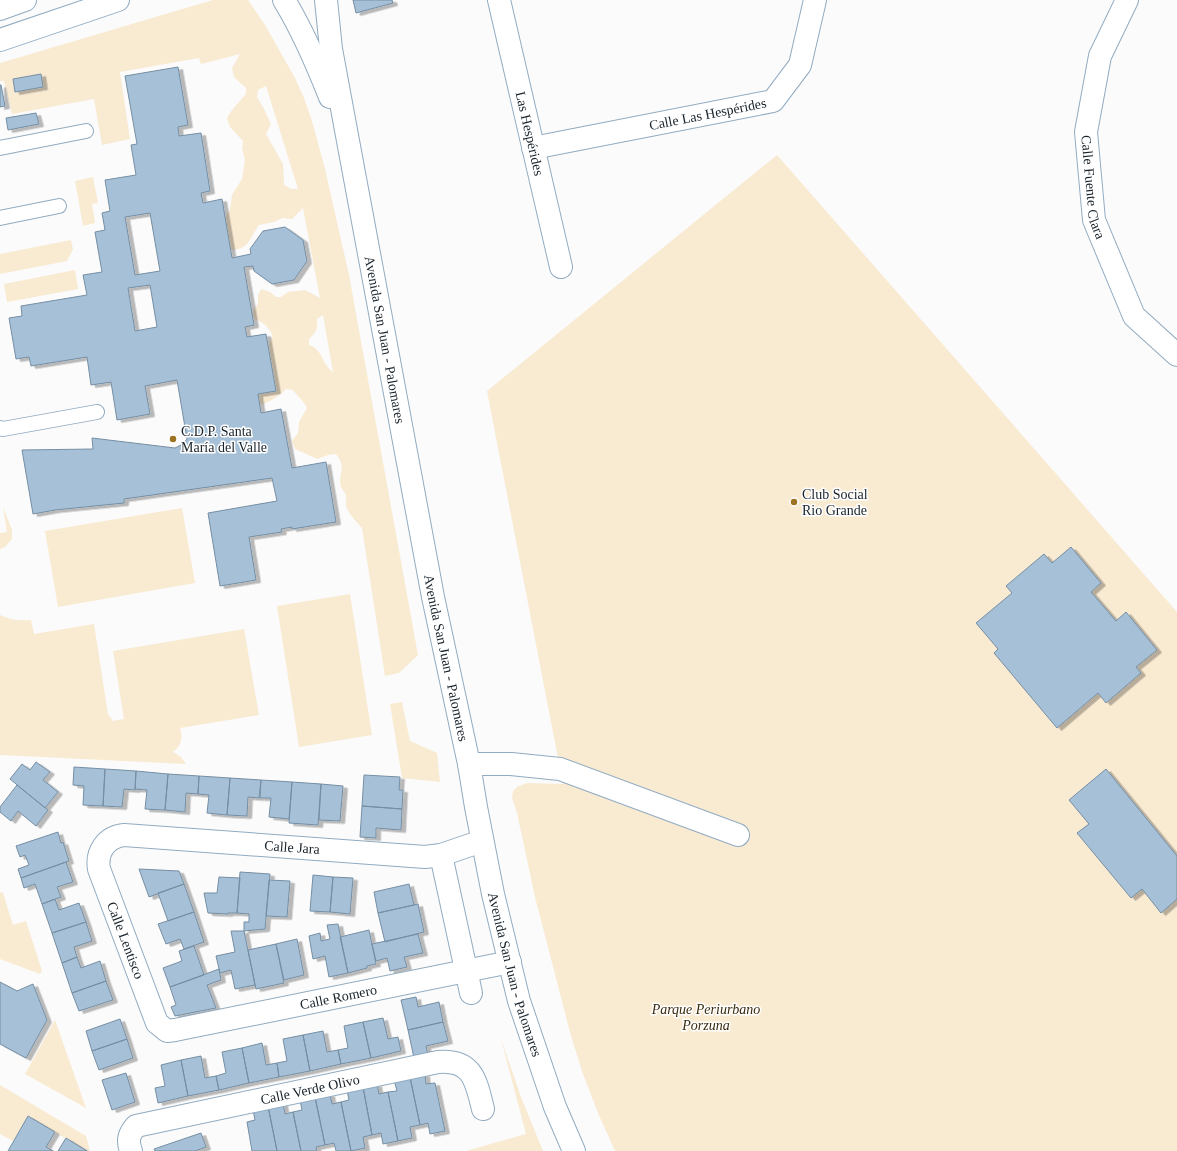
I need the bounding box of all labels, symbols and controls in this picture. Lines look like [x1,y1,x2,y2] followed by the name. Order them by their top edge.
[512,90,547,177] street label: Las Hespérides
[648,95,768,133] street label: Calle Las Hespérides
[1078,134,1108,242] street label: Calle Fuente Clara
[362,255,408,425] street label: Avenida San Juan - Palomares
[181,424,267,455] place label: C.D.P. Santa María del Valle
[168,434,178,444] marker: C.D.P. Santa María del Valle
[802,487,868,518] place label: Club Social Rio Grande
[789,497,799,507] marker: Club Social Rio Grande
[421,573,471,743] street label: Avenida San Juan - Palomares
[264,838,321,857] street label: Calle Jara
[485,891,544,1059] street label: Avenida San Juan - Palomares
[104,900,147,981] street label: Calle Lentisco
[299,982,378,1012] street label: Calle Romero
[651,1002,760,1033] park label: Parque Periurbano Porzuna
[259,1072,361,1107] street label: Calle Verde Olivo

